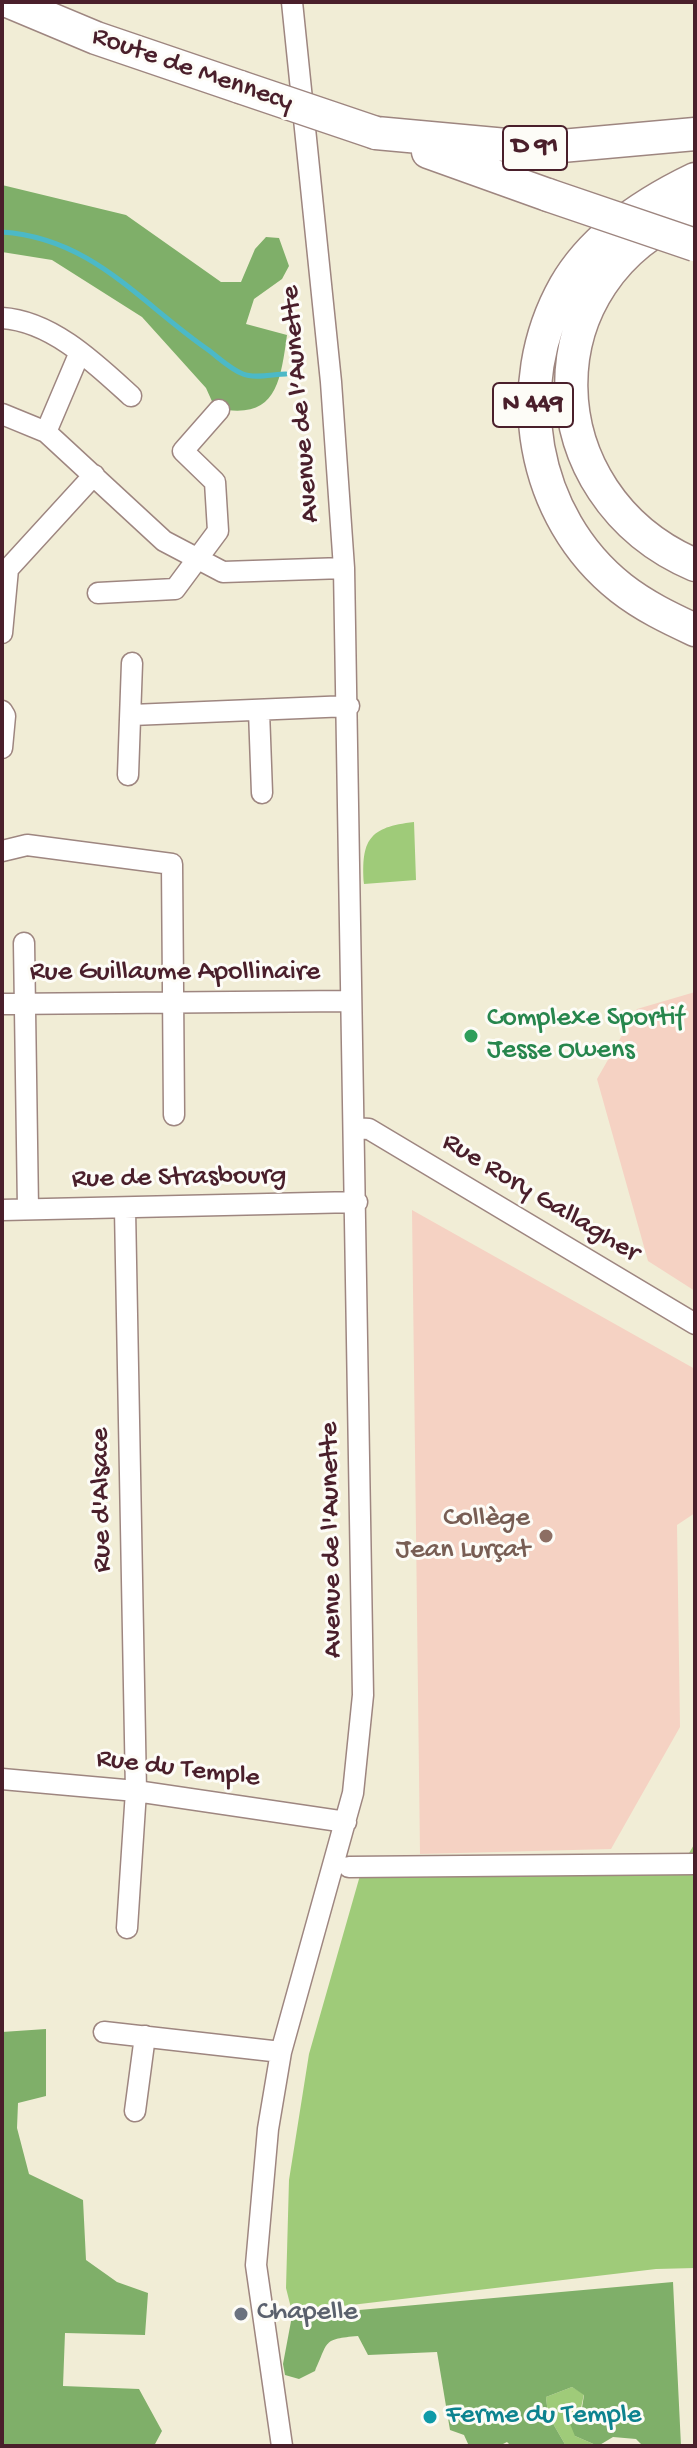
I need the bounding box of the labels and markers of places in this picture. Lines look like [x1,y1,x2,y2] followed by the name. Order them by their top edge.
[487,1003,684,1069] place label: Complexe Sportif Jesse Owens
[462,1027,480,1045] marker: Complexe Sportif Jesse Owens
[395,1503,530,1569] place label: Collège Jean Lurçat
[537,1527,555,1545] marker: Collège Jean Lurçat
[257,2297,358,2331] place label: Chapelle
[232,2305,250,2323] marker: Chapelle
[446,2400,641,2434] place label: Ferme du Temple
[421,2408,439,2426] marker: Ferme du Temple

